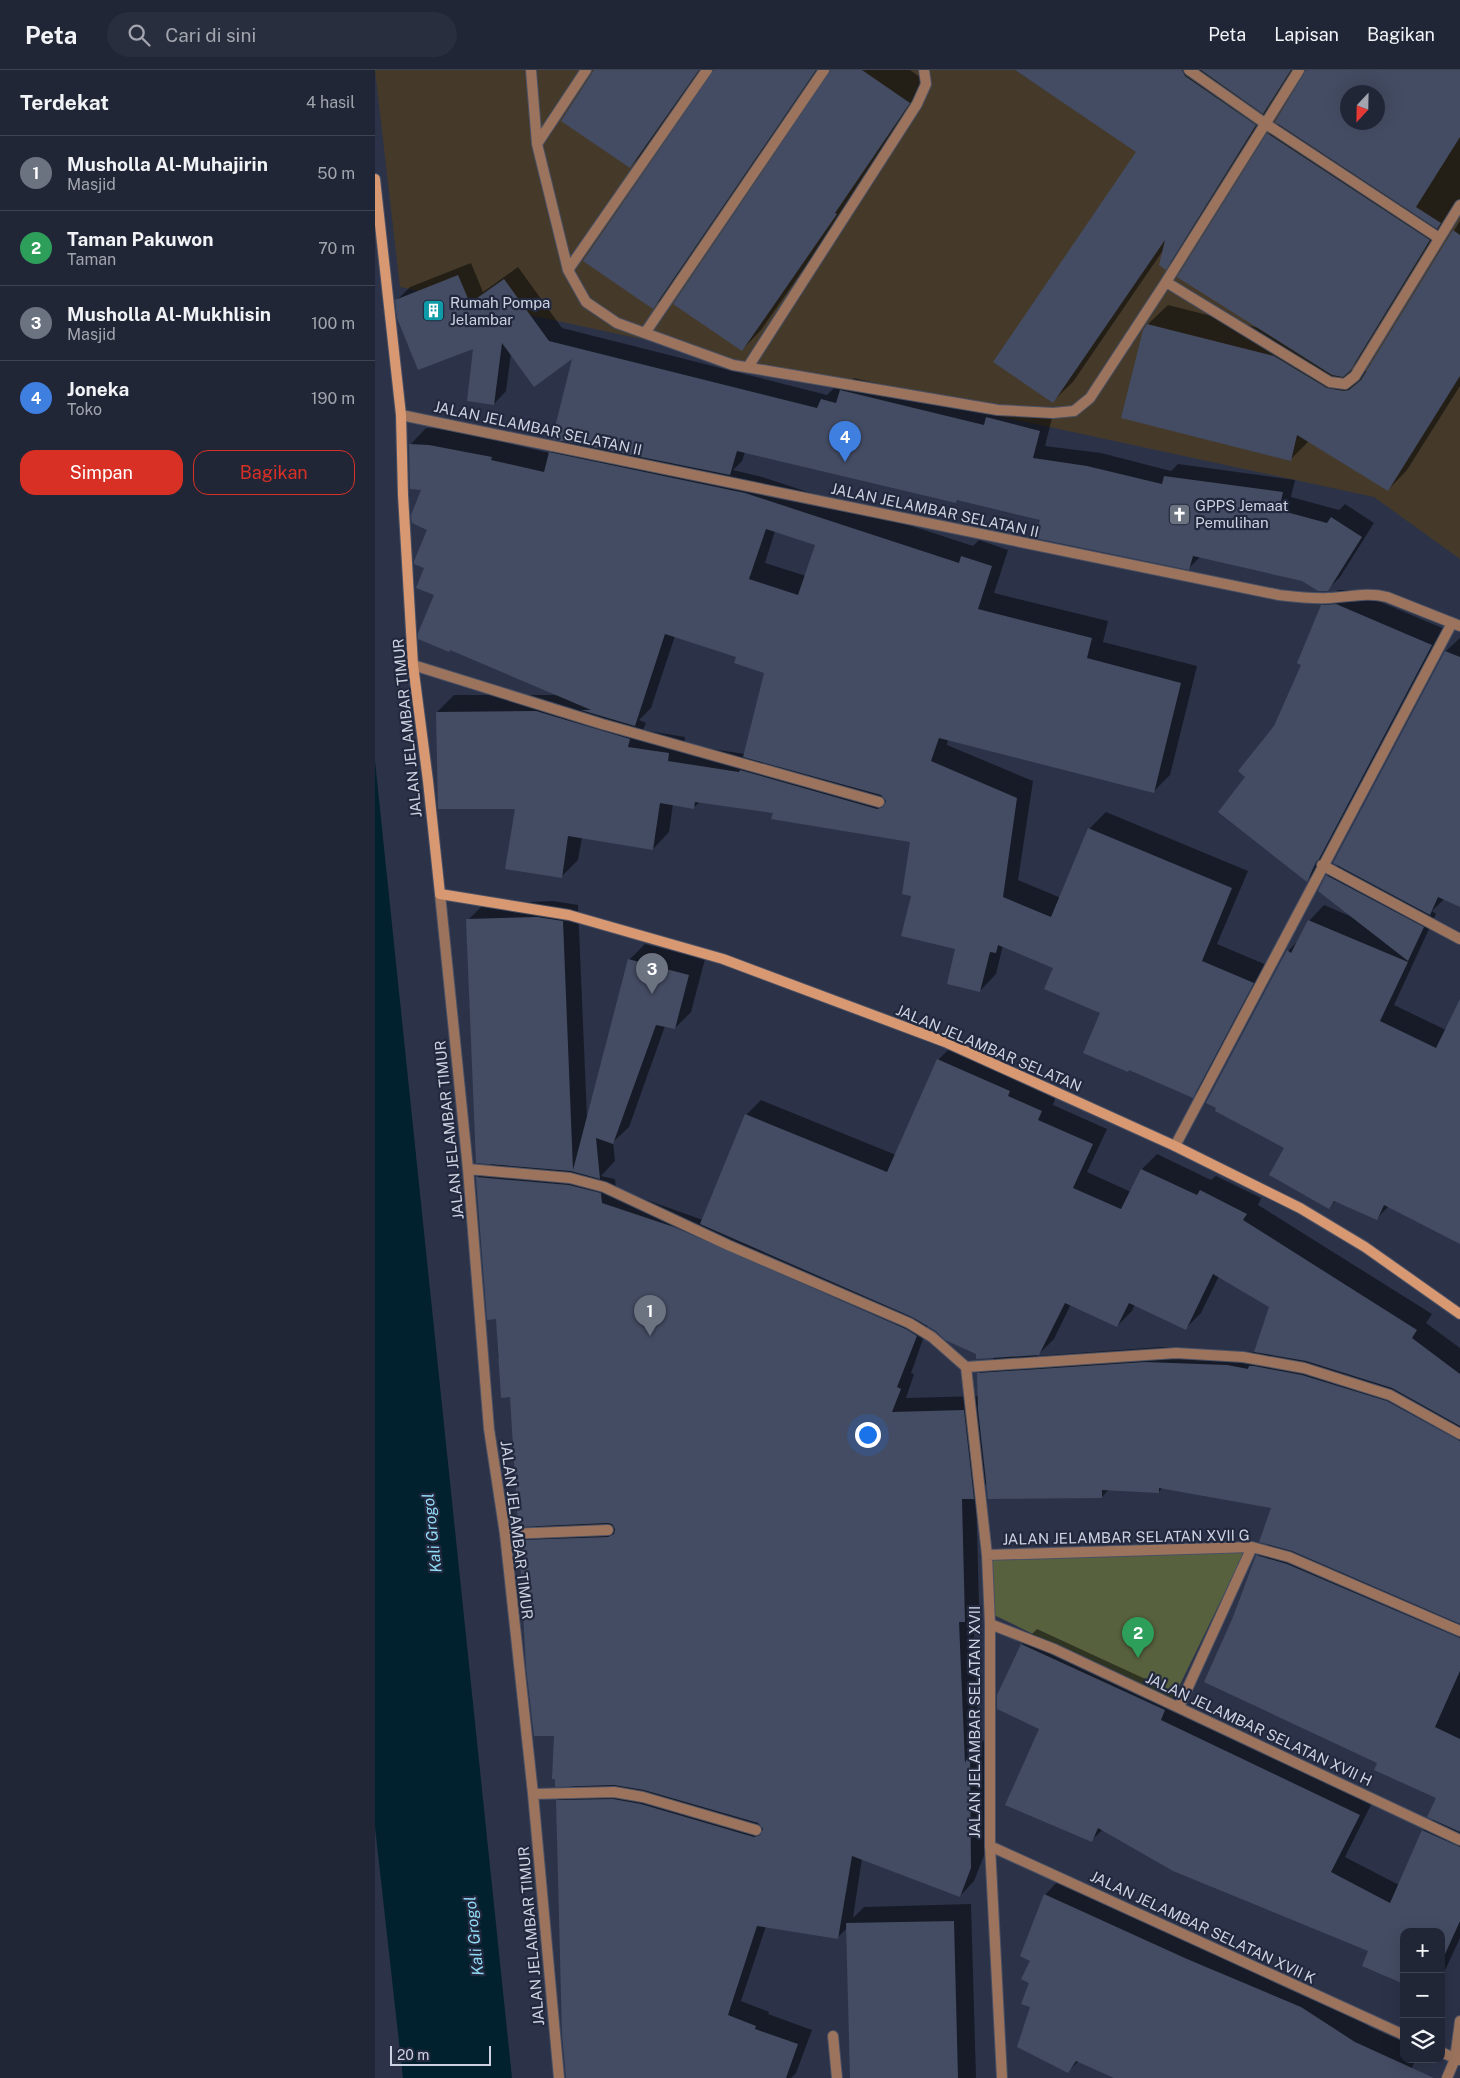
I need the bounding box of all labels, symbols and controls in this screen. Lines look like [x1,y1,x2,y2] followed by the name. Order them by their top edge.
[107,12,457,57] search box
[25,21,77,49] text: Peta
[125,21,153,49] icon: search
[165,24,256,46] text: Cari di sini
[1208,24,1246,45] text: Peta
[1274,24,1339,45] text: Lapisan
[1367,24,1435,45] text: Bagikan
[1340,85,1385,130] north arrow
[20,90,109,115] text: Terdekat
[306,93,355,112] text: 4 hasil
[67,153,268,175] text: Musholla Al-Muhajirin
[33,164,39,183] text: 1
[317,164,355,183] text: 50 m
[67,175,116,194] text: Masjid
[67,228,214,250] text: Taman Pakuwon
[31,239,41,258] text: 2
[318,239,355,258] text: 70 m
[67,250,116,269] text: Taman
[450,294,550,328] place label: Rumah Pompa Jelambar
[422,299,446,323] building icon: Rumah Pompa Jelambar
[67,303,271,325] text: Musholla Al-Mukhlisin
[31,314,41,333] text: 3
[311,314,355,333] text: 100 m
[67,325,116,344] text: Masjid
[67,378,129,400] text: Joneka
[31,389,41,408] text: 4
[311,389,355,408] text: 190 m
[432,398,644,458] street label: JALAN JELAMBAR SELATAN II
[67,400,102,419] text: Toko
[829,421,861,462] pin: 4
[20,450,183,495] button: Simpan
[193,450,355,495] button: Bagikan
[829,480,1041,540] street label: JALAN JELAMBAR SELATAN II
[1195,497,1288,531] place label: GPPS Jemaat Pemulihan
[1167,502,1191,526] church icon: GPPS Jemaat Pemulihan
[389,638,425,818] street label: JALAN JELAMBAR TIMUR
[636,953,668,994] pin: 3
[894,1001,1084,1095] street label: JALAN JELAMBAR SELATAN
[431,1040,467,1220] street label: JALAN JELAMBAR TIMUR
[634,1295,666,1336] pin: 1
[855,1422,881,1448] your location
[498,1440,536,1620] street label: JALAN JELAMBAR TIMUR
[418,1492,446,1574] water label: Kali Grogol
[1002,1526,1250,1548] street label: JALAN JELAMBAR SELATAN XVII G
[966,1606,983,1838] street label: JALAN JELAMBAR SELATAN XVII
[1122,1617,1154,1658] pin: 2
[1143,1669,1375,1789] street label: JALAN JELAMBAR SELATAN XVII H
[515,1846,547,2026] street label: JALAN JELAMBAR TIMUR
[1088,1867,1318,1987] street label: JALAN JELAMBAR SELATAN XVII K
[460,1895,488,1977] water label: Kali Grogol
[1400,1928,1445,2063] map controls
[1400,1928,1445,1973] button: +
[1400,1973,1445,2018] button: −
[1400,2018,1445,2063] button: layers
[390,2043,491,2066] scale bar
[397,2047,429,2063] text: 20 m

